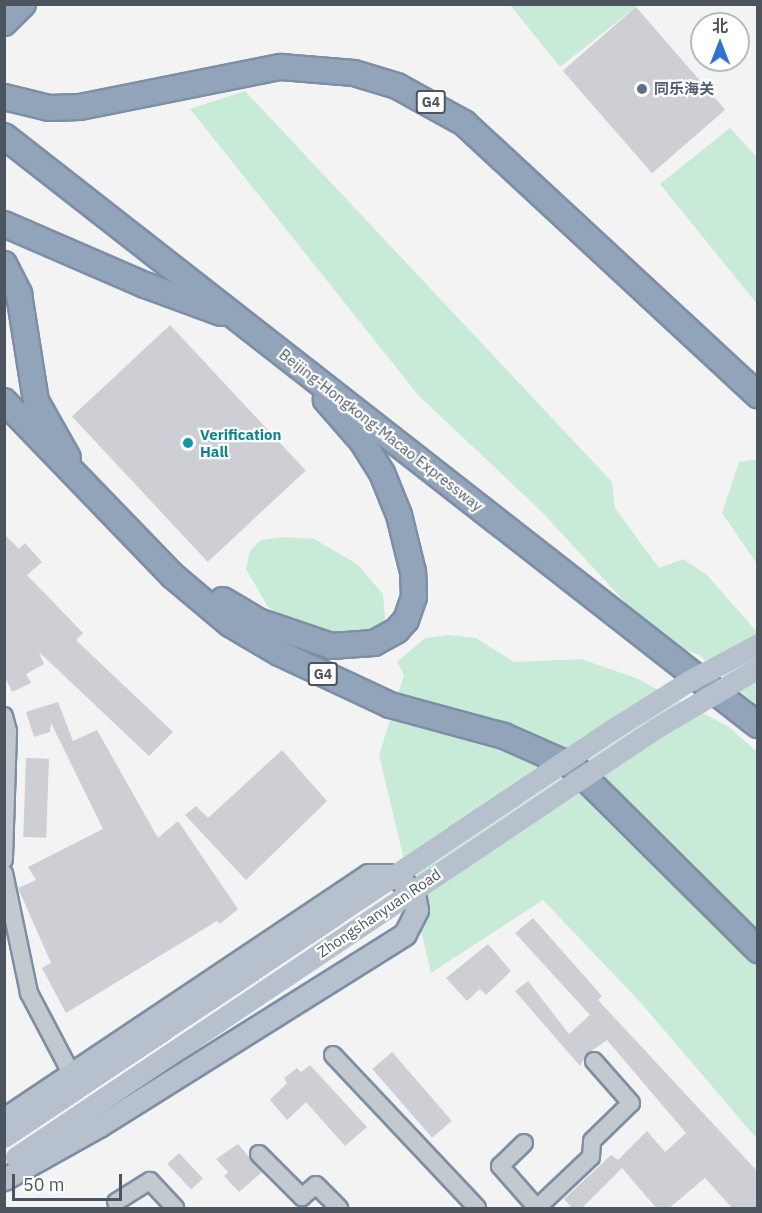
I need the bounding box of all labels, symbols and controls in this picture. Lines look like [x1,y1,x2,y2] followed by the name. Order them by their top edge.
[690,12,750,72] north arrow
[712,16,728,36] text: 北
[654,80,714,98] place label: 同乐海关
[635,82,649,96] marker: 同乐海关
[414,91,448,113] road number: G4
[276,345,486,515] street label: Beijing-Hongkong-Macao Expressway
[200,425,281,460] place label: Verification Hall
[181,436,195,450] marker: Verification Hall
[306,663,340,685] road number: G4
[314,865,444,961] street label: Zhongshanyuan Road
[15,1162,124,1200] scale bar
[23,1173,65,1196] text: 50 m

